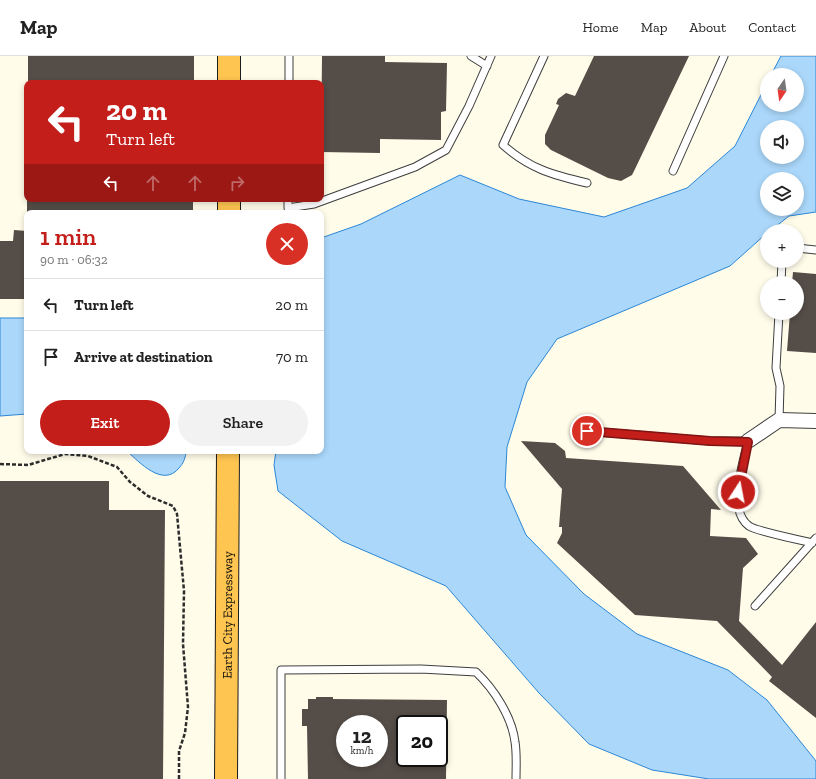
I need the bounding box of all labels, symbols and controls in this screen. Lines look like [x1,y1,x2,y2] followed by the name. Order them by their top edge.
[20,16,57,39] text: Map
[583,19,619,36] text: Home
[641,19,667,36] text: Map
[689,19,726,36] text: About
[748,19,796,36] text: Contact
[760,68,804,112] north arrow
[760,68,804,320] map controls
[106,94,167,127] text: 20 m
[40,96,92,148] icon: left
[760,120,804,164] button: sound
[106,128,175,150] text: Turn left
[100,172,122,194] icon: left
[142,172,164,194] icon: ahead
[184,172,206,194] icon: ahead
[226,172,248,194] icon: right
[760,172,804,216] button: layers
[40,222,96,251] text: 1 min
[266,223,308,265] button: close
[760,224,804,268] button: +
[40,252,108,267] text: 90 m · 06:32
[760,276,804,320] button: −
[40,294,62,316] icon: left
[74,296,134,314] text: Turn left
[275,296,308,314] text: 20 m
[40,346,62,368] icon: arrive
[74,348,213,366] text: Arrive at destination
[276,348,308,366] text: 70 m
[40,400,170,446] button: Exit
[178,400,308,446] button: Share
[570,414,604,448] pin
[576,420,598,442] icon: arrive
[717,471,759,513] position arrow
[220,551,235,679] street label: Earth City Expressway
[396,715,448,767] speed limit sign: 20
[353,724,371,748] text: 12
[351,745,373,757] text: km/h

